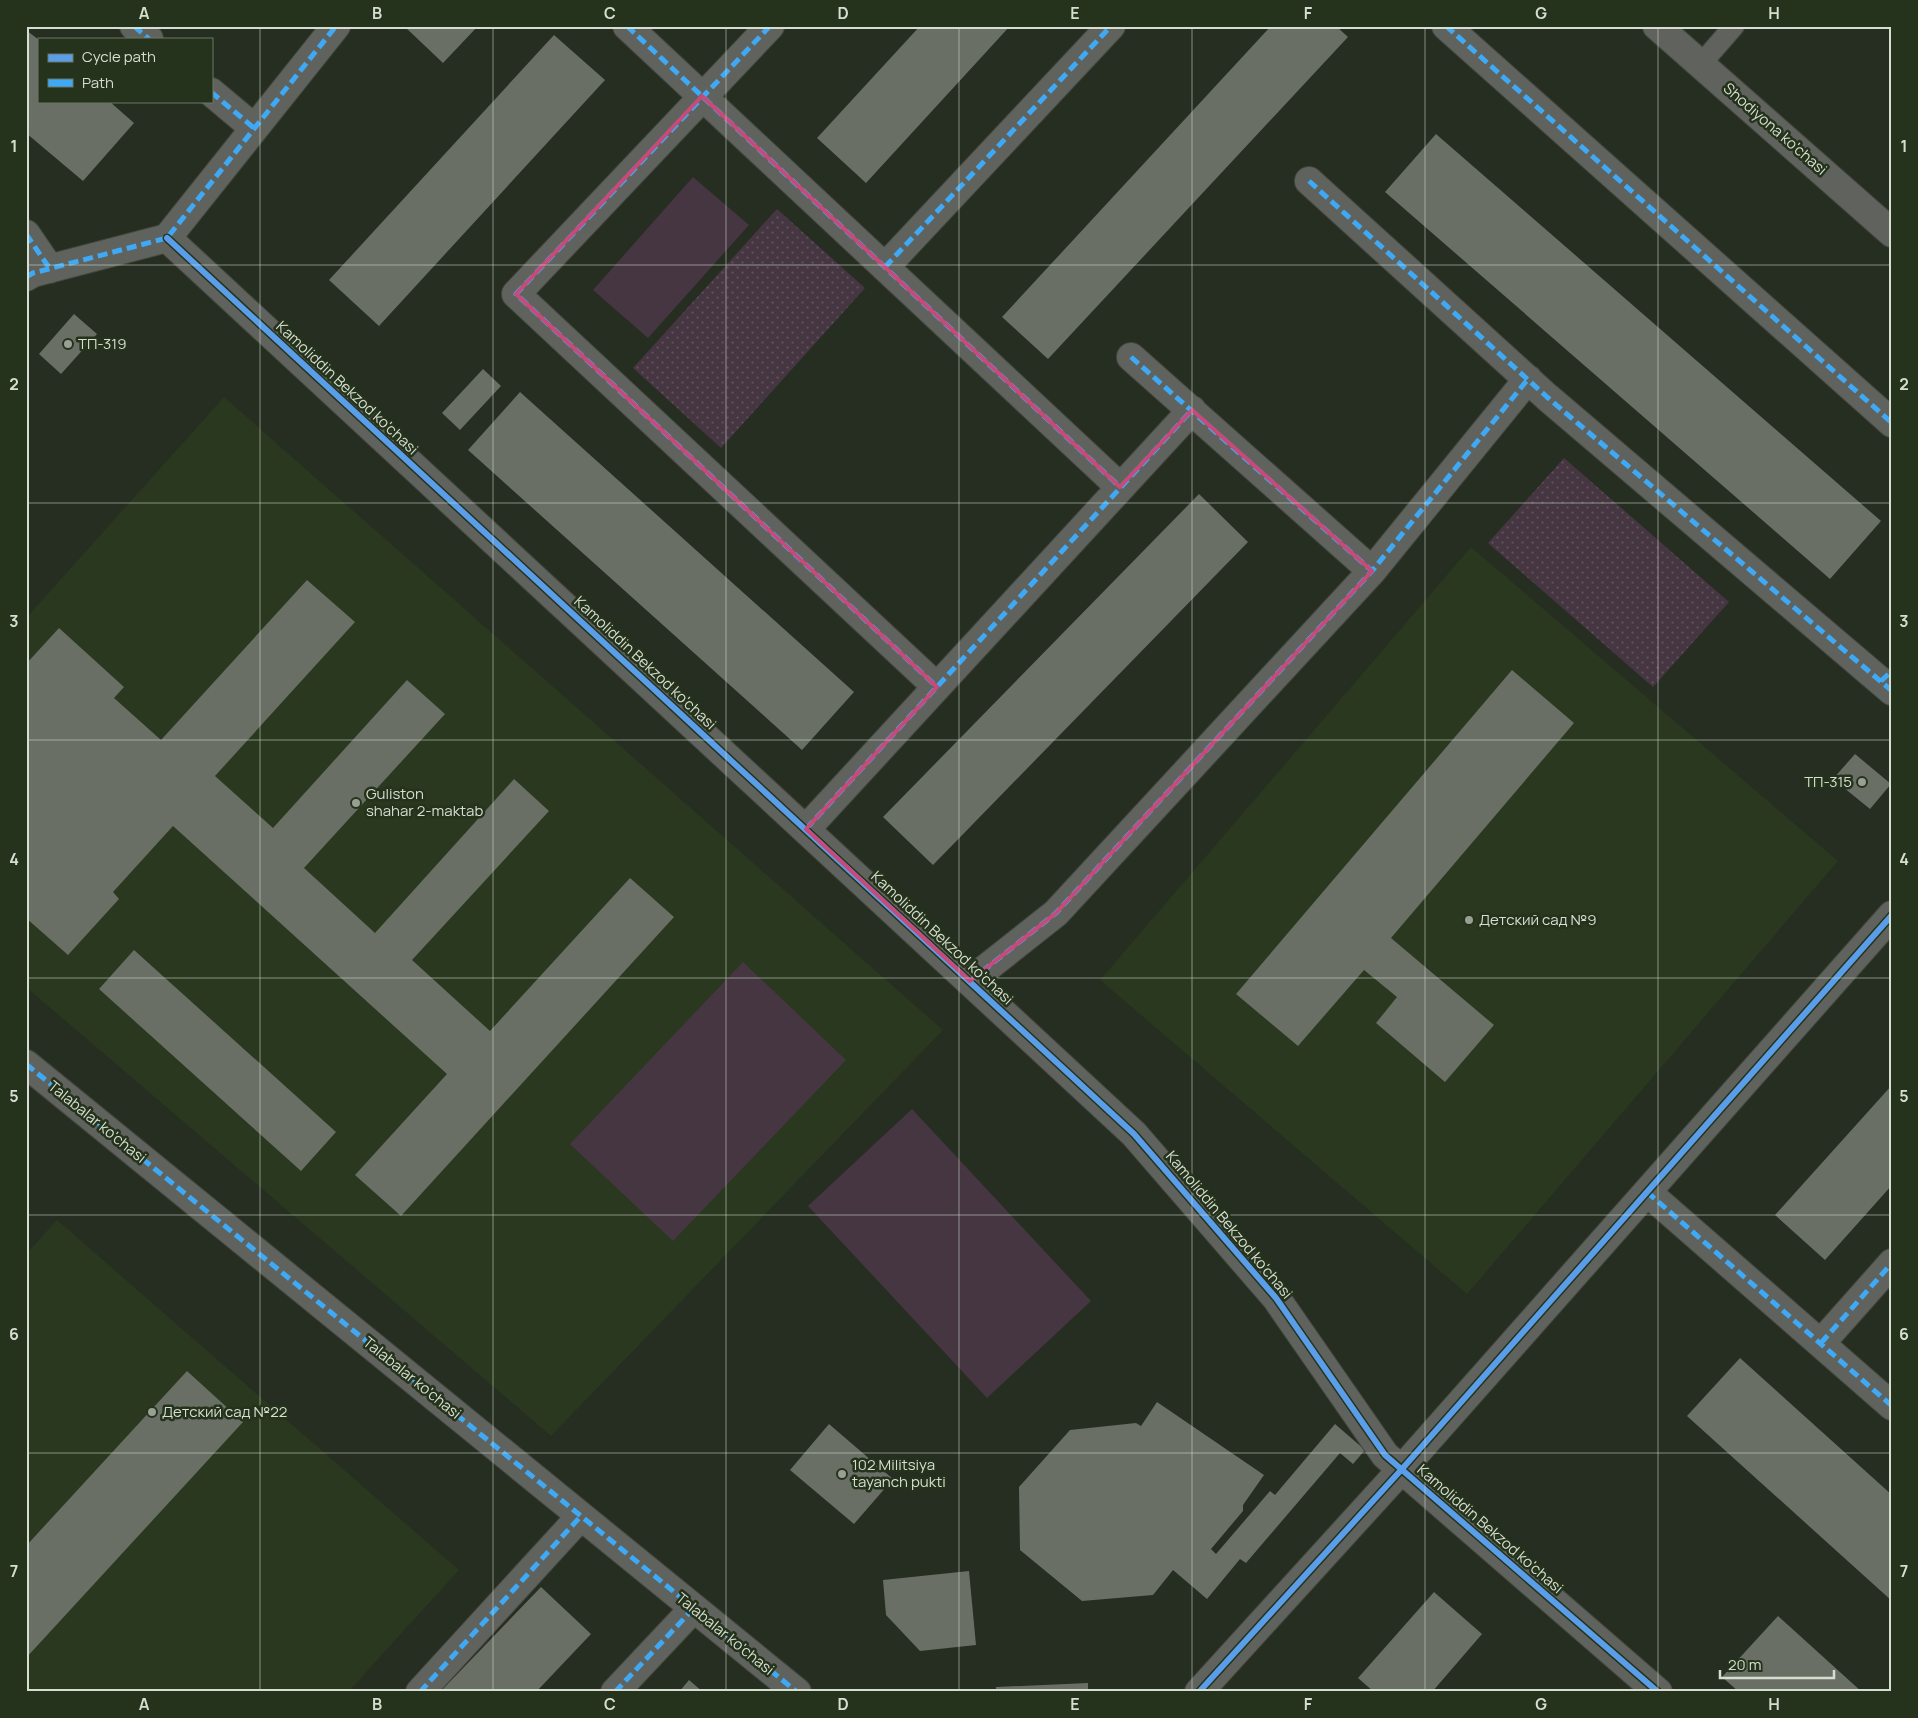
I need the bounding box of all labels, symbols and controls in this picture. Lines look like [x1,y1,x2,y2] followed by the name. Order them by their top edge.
[139,2,150,24] text: A
[372,2,382,24] text: B
[604,2,616,24] text: C
[837,2,849,24] text: D
[1070,2,1080,24] text: E
[1304,2,1313,24] text: F
[1535,2,1547,24] text: G
[1768,2,1780,24] text: H
[38,38,212,102] legend
[82,46,156,67] text: Cycle path
[82,72,114,93] text: Path
[1719,78,1832,179] street label: Shodiyona ko'chasi
[10,135,18,157] text: 1
[1900,135,1908,157] text: 1
[272,316,423,459] street label: Kamoliddin Bekzod ko'chasi
[78,333,126,354] place label: ТП-319
[62,338,74,350] marker: ТП-319
[9,373,19,395] text: 2
[1899,373,1909,395] text: 2
[570,591,721,734] street label: Kamoliddin Bekzod ko'chasi
[9,610,19,632] text: 3
[1899,610,1909,632] text: 3
[1804,771,1852,792] place label: ТП-315
[1856,776,1868,788] marker: ТП-315
[366,783,483,821] place label: Guliston shahar 2-maktab
[350,797,362,809] marker: Guliston shahar 2-maktab
[9,848,19,870] text: 4
[1899,848,1909,870] text: 4
[867,866,1018,1009] street label: Kamoliddin Bekzod ko'chasi
[1479,909,1596,930] place label: Детский сад №9
[1463,914,1475,926] marker: Детский сад №9
[44,1076,151,1168] street label: Talabalar ko'chasi
[9,1085,19,1107] text: 5
[1899,1085,1909,1107] text: 5
[1161,1146,1298,1303] street label: Kamoliddin Bekzod ko'chasi
[9,1323,19,1345] text: 6
[1899,1323,1909,1345] text: 6
[359,1332,466,1424] street label: Talabalar ko'chasi
[162,1401,287,1422] place label: Детский сад №22
[146,1406,158,1418] marker: Детский сад №22
[852,1454,946,1492] place label: 102 Militsiya tayanch pukti
[1413,1459,1568,1598] street label: Kamoliddin Bekzod ko'chasi
[836,1468,848,1480] marker: 102 Militsiya tayanch pukti
[10,1560,18,1582] text: 7
[1900,1560,1908,1582] text: 7
[672,1588,779,1680] street label: Talabalar ko'chasi
[1720,1648,1834,1680] scale bar
[1728,1654,1761,1675] text: 20 m
[139,1693,150,1715] text: A
[372,1693,382,1715] text: B
[604,1693,616,1715] text: C
[837,1693,849,1715] text: D
[1070,1693,1080,1715] text: E
[1304,1693,1313,1715] text: F
[1535,1693,1547,1715] text: G
[1768,1693,1780,1715] text: H

